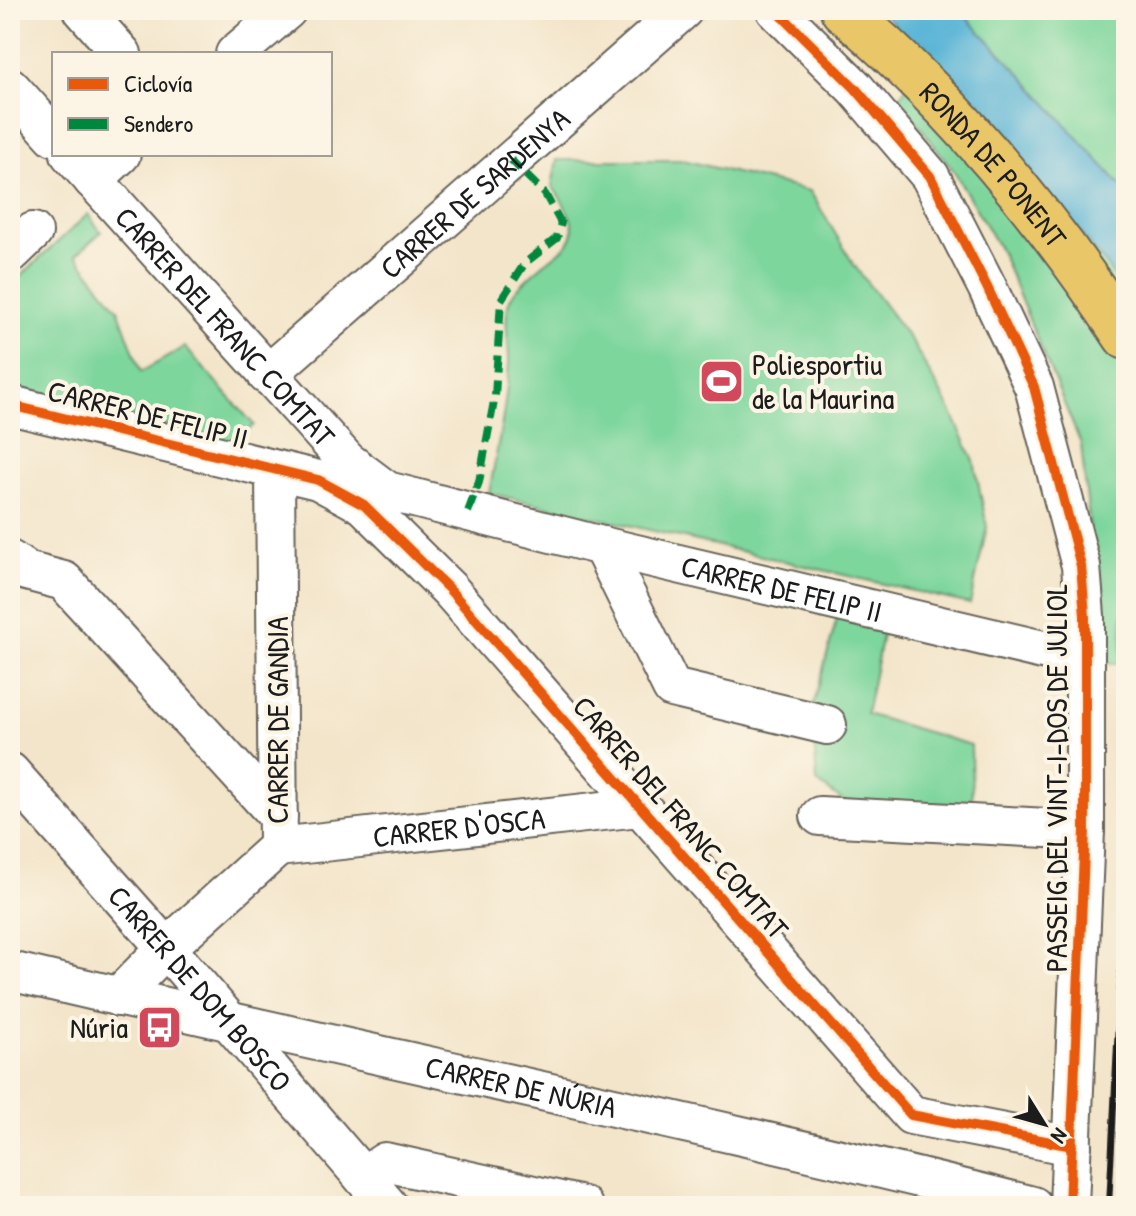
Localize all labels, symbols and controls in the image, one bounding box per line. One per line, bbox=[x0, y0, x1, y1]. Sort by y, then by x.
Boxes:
legend bbox=[52, 52, 332, 156]
text: Ciclovía bbox=[124, 67, 192, 99]
street label: RONDA DE PONENT bbox=[911, 72, 1077, 256]
street label: CARRER DE SARDENYA bbox=[371, 99, 578, 287]
text: Sendero bbox=[124, 107, 194, 139]
street label: CARRER DEL FRANC COMTAT bbox=[107, 198, 345, 456]
place label: Poliesportiu de la Maurina bbox=[752, 344, 895, 418]
sports icon: Poliesportiu de la Maurina bbox=[697, 357, 745, 405]
street label: CARRER DE FELIP II bbox=[44, 370, 252, 458]
street label: CARRER DE FELIP II bbox=[677, 545, 886, 631]
street label: PASSEIG DEL VINT-I-DOS DE JULIOL bbox=[1036, 584, 1076, 972]
street label: CARRER DE GANDIA bbox=[257, 616, 297, 824]
street label: CARRER DEL FRANC COMTAT bbox=[564, 687, 798, 948]
street label: CARRER D'OSCA bbox=[371, 798, 547, 856]
street label: CARRER DE DOM BOSCO bbox=[99, 877, 301, 1100]
bus stop icon: Núria bbox=[135, 1003, 183, 1051]
place label: Núria bbox=[70, 1007, 128, 1047]
street label: CARRER DE NÚRIA bbox=[422, 1046, 621, 1127]
north arrow bbox=[1004, 1084, 1084, 1164]
text: N bbox=[1044, 1122, 1075, 1150]

